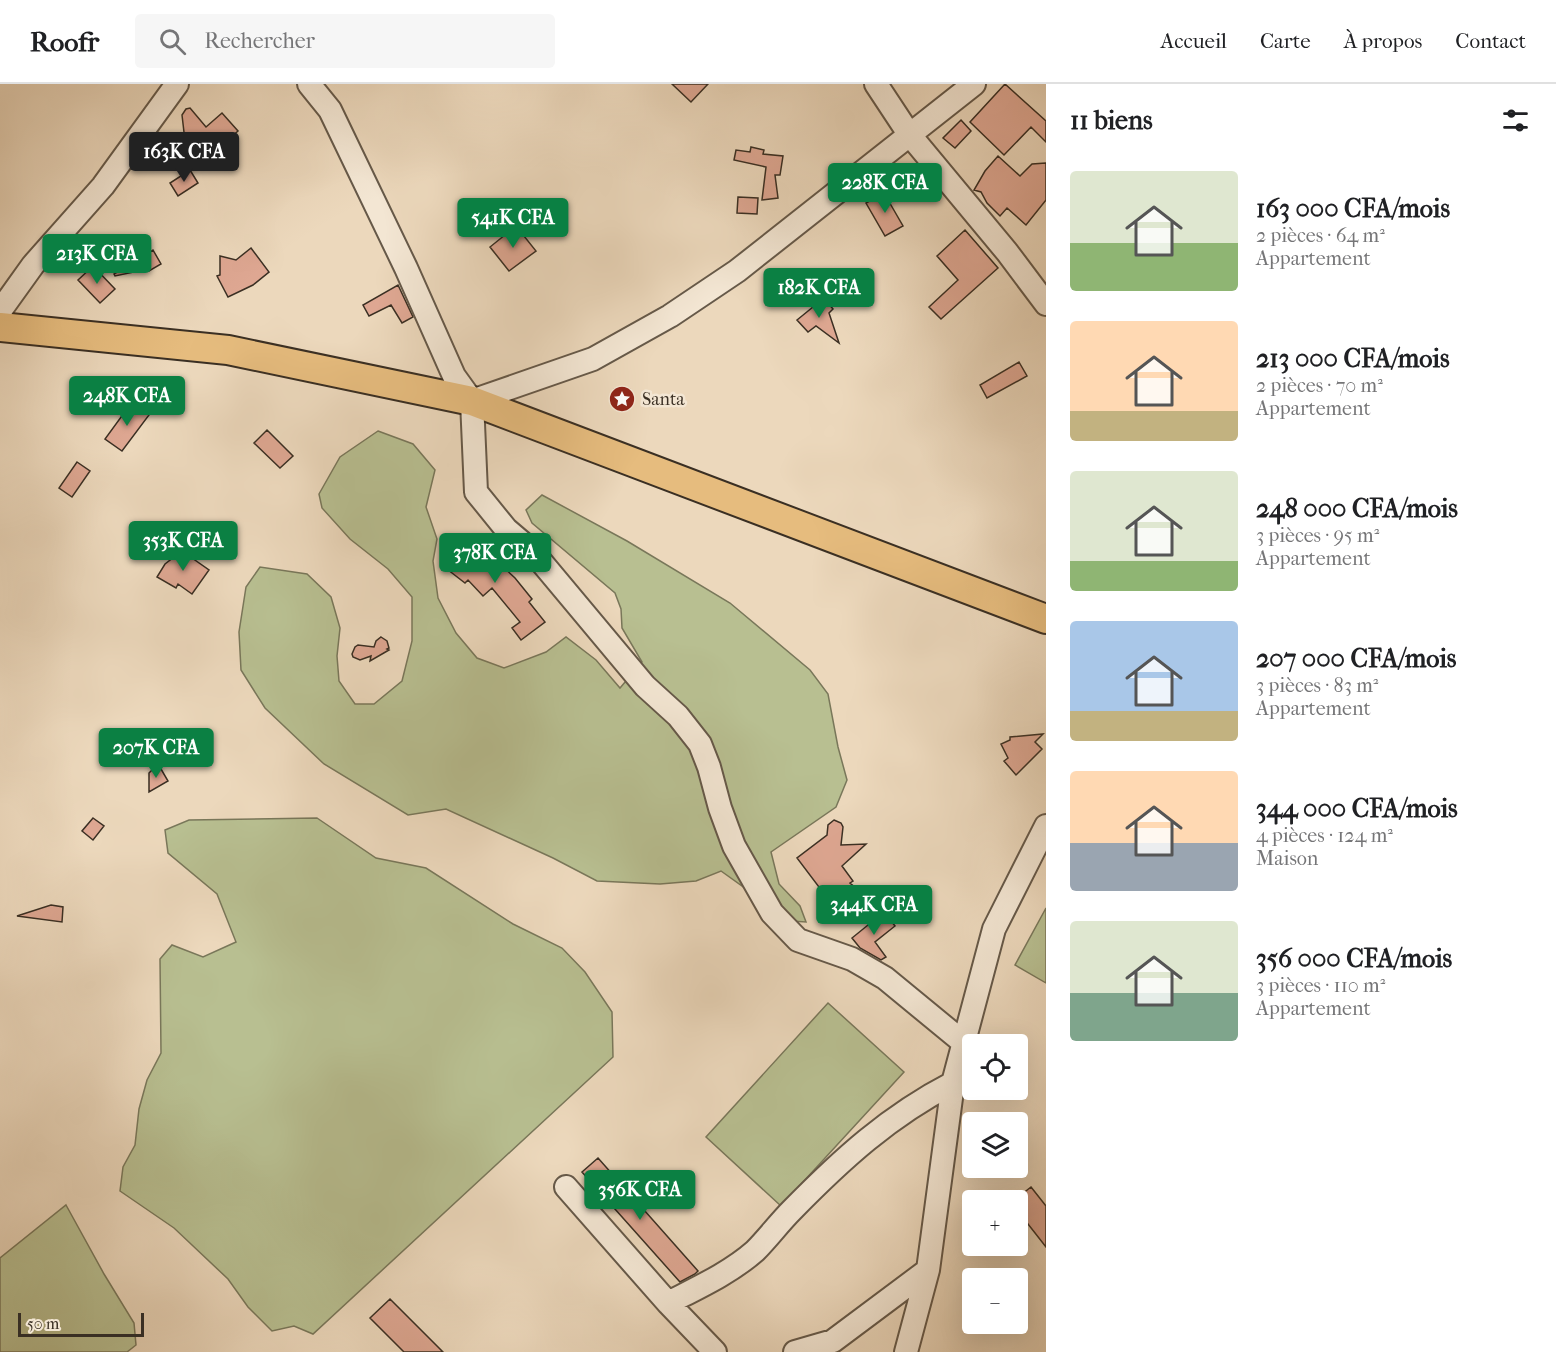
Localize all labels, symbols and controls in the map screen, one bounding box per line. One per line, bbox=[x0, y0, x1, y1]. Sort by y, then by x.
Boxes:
search box bbox=[135, 14, 555, 68]
text: Roofr bbox=[30, 25, 99, 58]
icon: search bbox=[156, 25, 189, 58]
text: Rechercher bbox=[204, 28, 315, 54]
text: Accueil bbox=[1161, 29, 1227, 53]
text: Carte bbox=[1260, 29, 1311, 53]
text: À propos bbox=[1344, 29, 1422, 53]
text: Contact bbox=[1455, 29, 1526, 53]
icon: filters bbox=[1499, 104, 1532, 137]
text: 11 biens bbox=[1070, 105, 1153, 136]
pin: 163K CFA bbox=[122, 132, 246, 183]
text: 163K CFA bbox=[143, 140, 225, 163]
pin: 228K CFA bbox=[823, 163, 947, 214]
text: 228K CFA bbox=[842, 171, 928, 194]
text: 163 000 CFA/mois bbox=[1256, 193, 1450, 224]
icon: home bbox=[1118, 195, 1190, 267]
pin: 541K CFA bbox=[451, 198, 575, 249]
text: 541K CFA bbox=[471, 206, 555, 229]
text: 2 pièces · 64 m² bbox=[1256, 224, 1385, 247]
pin: 213K CFA bbox=[35, 234, 159, 285]
text: 213K CFA bbox=[56, 242, 138, 265]
text: Appartement bbox=[1256, 247, 1371, 270]
pin: 182K CFA bbox=[757, 268, 881, 319]
text: 182K CFA bbox=[777, 276, 861, 299]
text: 213 000 CFA/mois bbox=[1256, 343, 1450, 374]
icon: home bbox=[1118, 345, 1190, 417]
text: 2 pièces · 70 m² bbox=[1256, 374, 1383, 397]
pin: 248K CFA bbox=[65, 376, 189, 427]
text: 248K CFA bbox=[83, 384, 171, 407]
place icon: Santa bbox=[607, 384, 637, 414]
place label: Santa bbox=[642, 389, 685, 410]
text: Appartement bbox=[1256, 397, 1371, 420]
text: 248 000 CFA/mois bbox=[1256, 493, 1458, 524]
icon: home bbox=[1118, 495, 1190, 567]
pin: 353K CFA bbox=[121, 521, 245, 572]
text: 3 pièces · 95 m² bbox=[1256, 524, 1379, 547]
text: 353K CFA bbox=[143, 529, 223, 552]
pin: 378K CFA bbox=[433, 533, 557, 584]
text: 378K CFA bbox=[453, 541, 537, 564]
text: Appartement bbox=[1256, 547, 1371, 570]
text: 207 000 CFA/mois bbox=[1256, 643, 1456, 674]
icon: home bbox=[1118, 645, 1190, 717]
text: 3 pièces · 83 m² bbox=[1256, 674, 1378, 697]
text: Appartement bbox=[1256, 697, 1371, 720]
pin: 207K CFA bbox=[94, 728, 218, 779]
text: 207K CFA bbox=[113, 736, 199, 759]
text: 344 000 CFA/mois bbox=[1256, 793, 1458, 824]
icon: home bbox=[1118, 795, 1190, 867]
text: 4 pièces · 124 m² bbox=[1256, 824, 1393, 847]
text: Maison bbox=[1256, 847, 1318, 870]
pin: 344K CFA bbox=[812, 885, 936, 936]
text: 344K CFA bbox=[830, 893, 918, 916]
text: 356 000 CFA/mois bbox=[1256, 943, 1452, 974]
icon: home bbox=[1118, 945, 1190, 1017]
text: 3 pièces · 110 m² bbox=[1256, 974, 1385, 997]
text: Appartement bbox=[1256, 997, 1371, 1020]
map controls bbox=[962, 1034, 1028, 1334]
button: locate bbox=[962, 1034, 1028, 1100]
button: layers bbox=[962, 1112, 1028, 1178]
pin: 356K CFA bbox=[578, 1170, 702, 1221]
text: 356K CFA bbox=[598, 1178, 682, 1201]
button: + bbox=[962, 1190, 1028, 1256]
button: − bbox=[962, 1268, 1028, 1334]
scale bar bbox=[18, 1310, 144, 1338]
text: 50 m bbox=[27, 1314, 59, 1333]

